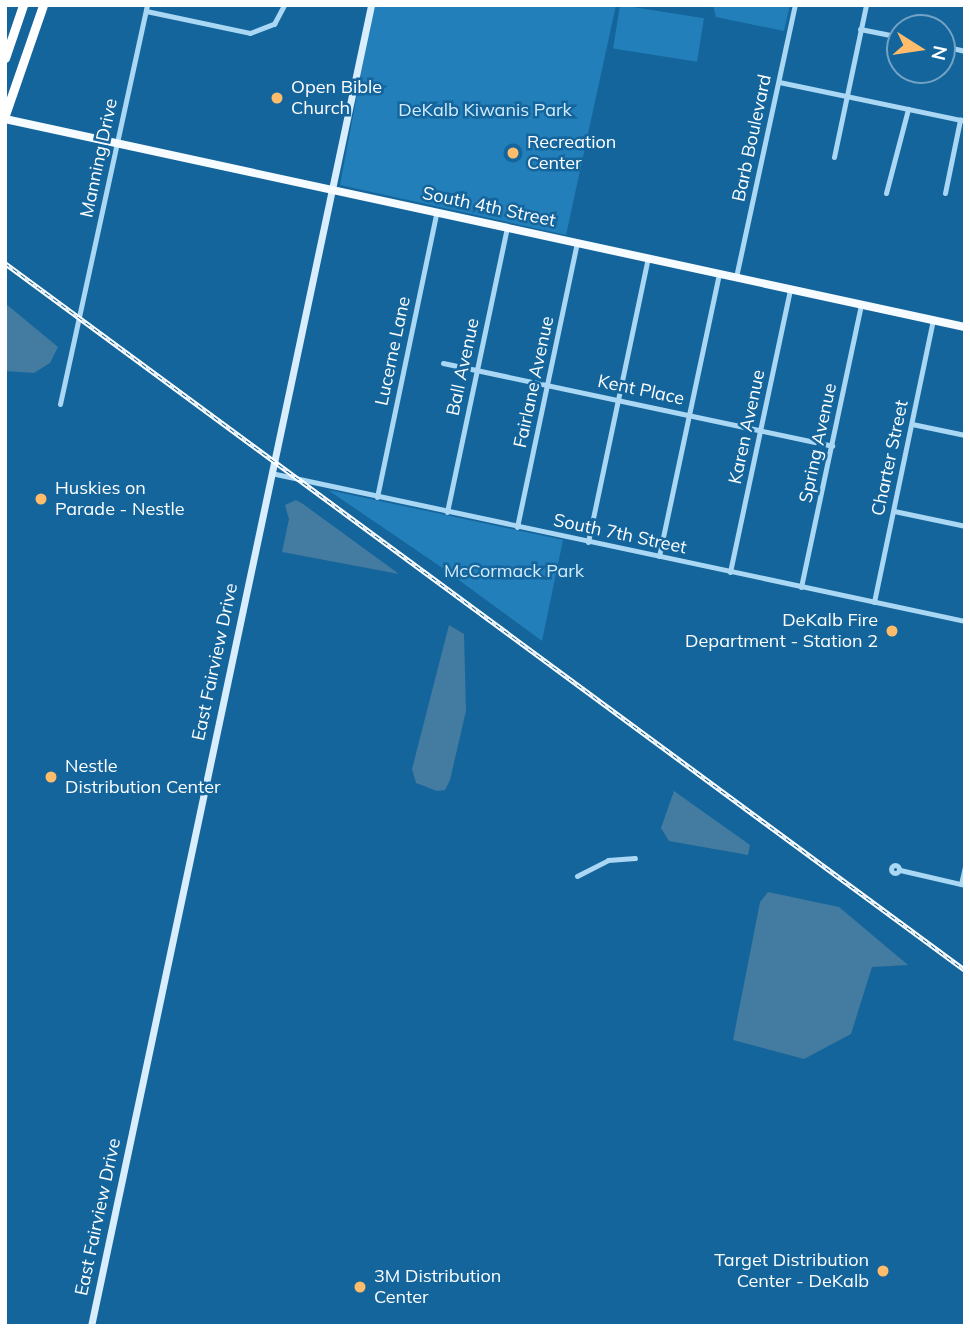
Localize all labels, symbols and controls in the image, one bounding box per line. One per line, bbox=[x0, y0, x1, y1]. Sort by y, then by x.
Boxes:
north arrow bbox=[886, 14, 956, 84]
text: N bbox=[926, 43, 953, 62]
street label: Barb Boulevard bbox=[728, 73, 776, 203]
place label: Open Bible Church bbox=[291, 77, 382, 119]
marker: Open Bible Church bbox=[269, 90, 285, 106]
street label: Manning Drive bbox=[76, 96, 122, 220]
park label: DeKalb Kiwanis Park bbox=[398, 99, 572, 121]
place label: Recreation Center bbox=[527, 132, 616, 174]
marker: Recreation Center bbox=[505, 145, 521, 161]
street label: South 4th Street bbox=[420, 182, 558, 232]
street label: Lucerne Lane bbox=[371, 294, 415, 408]
street label: Fairlane Avenue bbox=[509, 314, 559, 450]
street label: Ball Avenue bbox=[442, 316, 484, 418]
street label: Karen Avenue bbox=[724, 368, 770, 486]
street label: Kent Place bbox=[596, 370, 686, 410]
street label: Spring Avenue bbox=[795, 381, 841, 505]
street label: Charter Street bbox=[867, 398, 913, 518]
place label: Huskies on Parade - Nestle bbox=[55, 478, 184, 520]
marker: Huskies on Parade - Nestle bbox=[33, 491, 49, 507]
street label: South 7th Street bbox=[551, 509, 689, 559]
park label: McCormack Park bbox=[444, 560, 584, 582]
street label: East Fairview Drive bbox=[188, 581, 242, 743]
place label: DeKalb Fire Department - Station 2 bbox=[685, 610, 878, 652]
marker: DeKalb Fire Department - Station 2 bbox=[884, 623, 900, 639]
place label: Nestle Distribution Center bbox=[65, 756, 221, 798]
marker: Nestle Distribution Center bbox=[43, 769, 59, 785]
street label: East Fairview Drive bbox=[71, 1136, 125, 1298]
place label: Target Distribution Center - DeKalb bbox=[714, 1250, 869, 1292]
marker: Target Distribution Center - DeKalb bbox=[875, 1263, 891, 1279]
place label: 3M Distribution Center bbox=[374, 1266, 501, 1308]
marker: 3M Distribution Center bbox=[352, 1279, 368, 1295]

